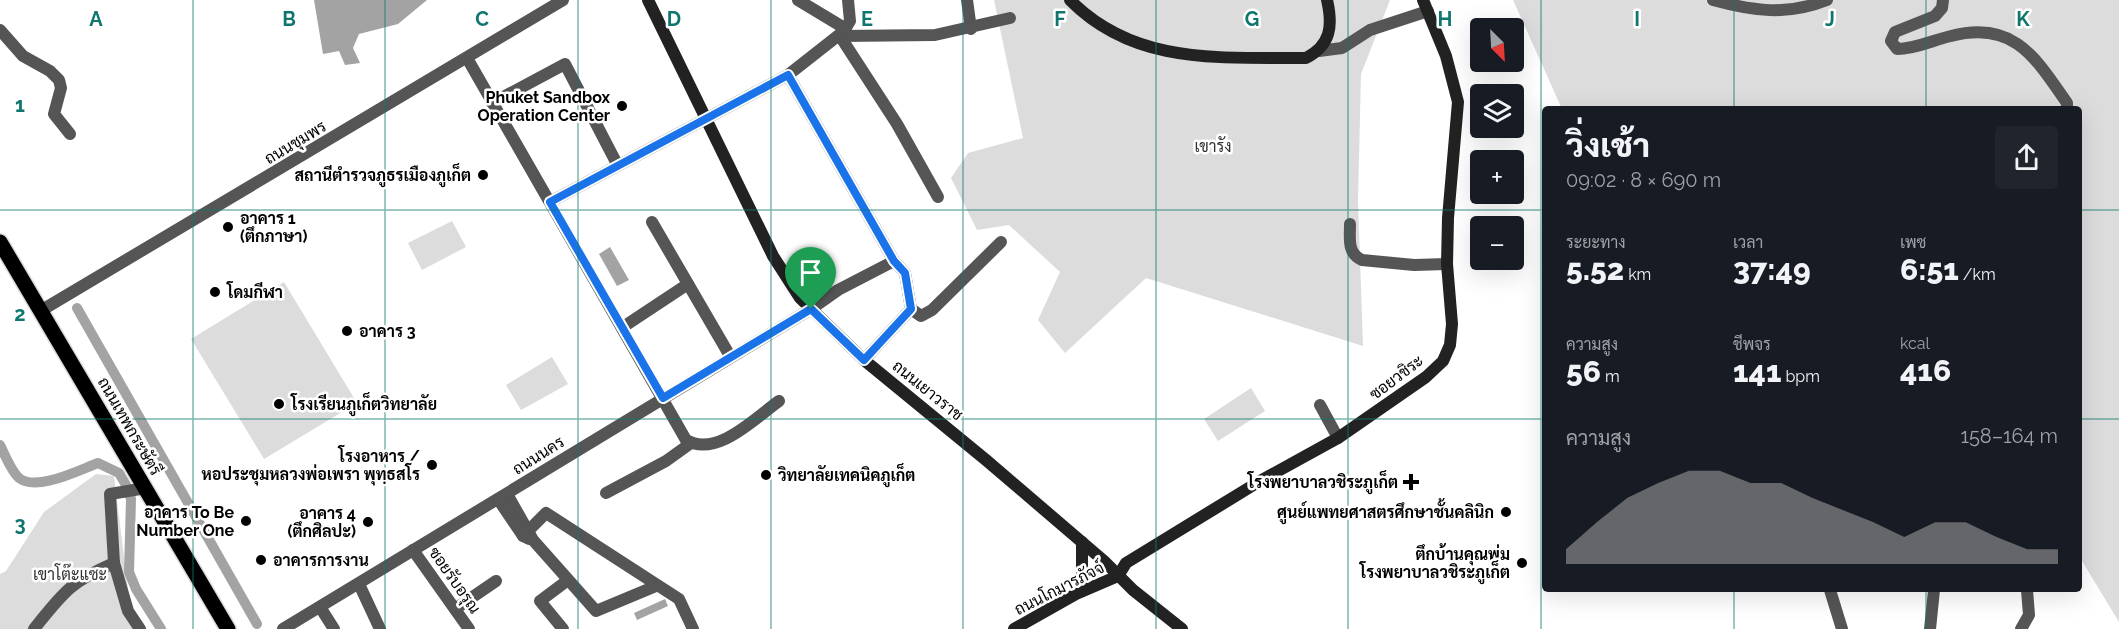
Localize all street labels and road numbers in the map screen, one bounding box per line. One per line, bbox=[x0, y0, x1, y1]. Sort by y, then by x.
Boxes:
street label: ถนนชุมพร bbox=[261, 117, 331, 170]
street label: ซอยวชิระ bbox=[1366, 351, 1427, 404]
street label: ถนนเยาวราช bbox=[889, 356, 967, 425]
street label: ถนนเทพกระษัตรี bbox=[94, 373, 167, 479]
street label: ถนนนคร bbox=[509, 432, 568, 479]
street label: ซอยรับอรุณ bbox=[423, 543, 485, 618]
street label: ถนนโกมารภัจจ์ bbox=[1010, 555, 1107, 619]

